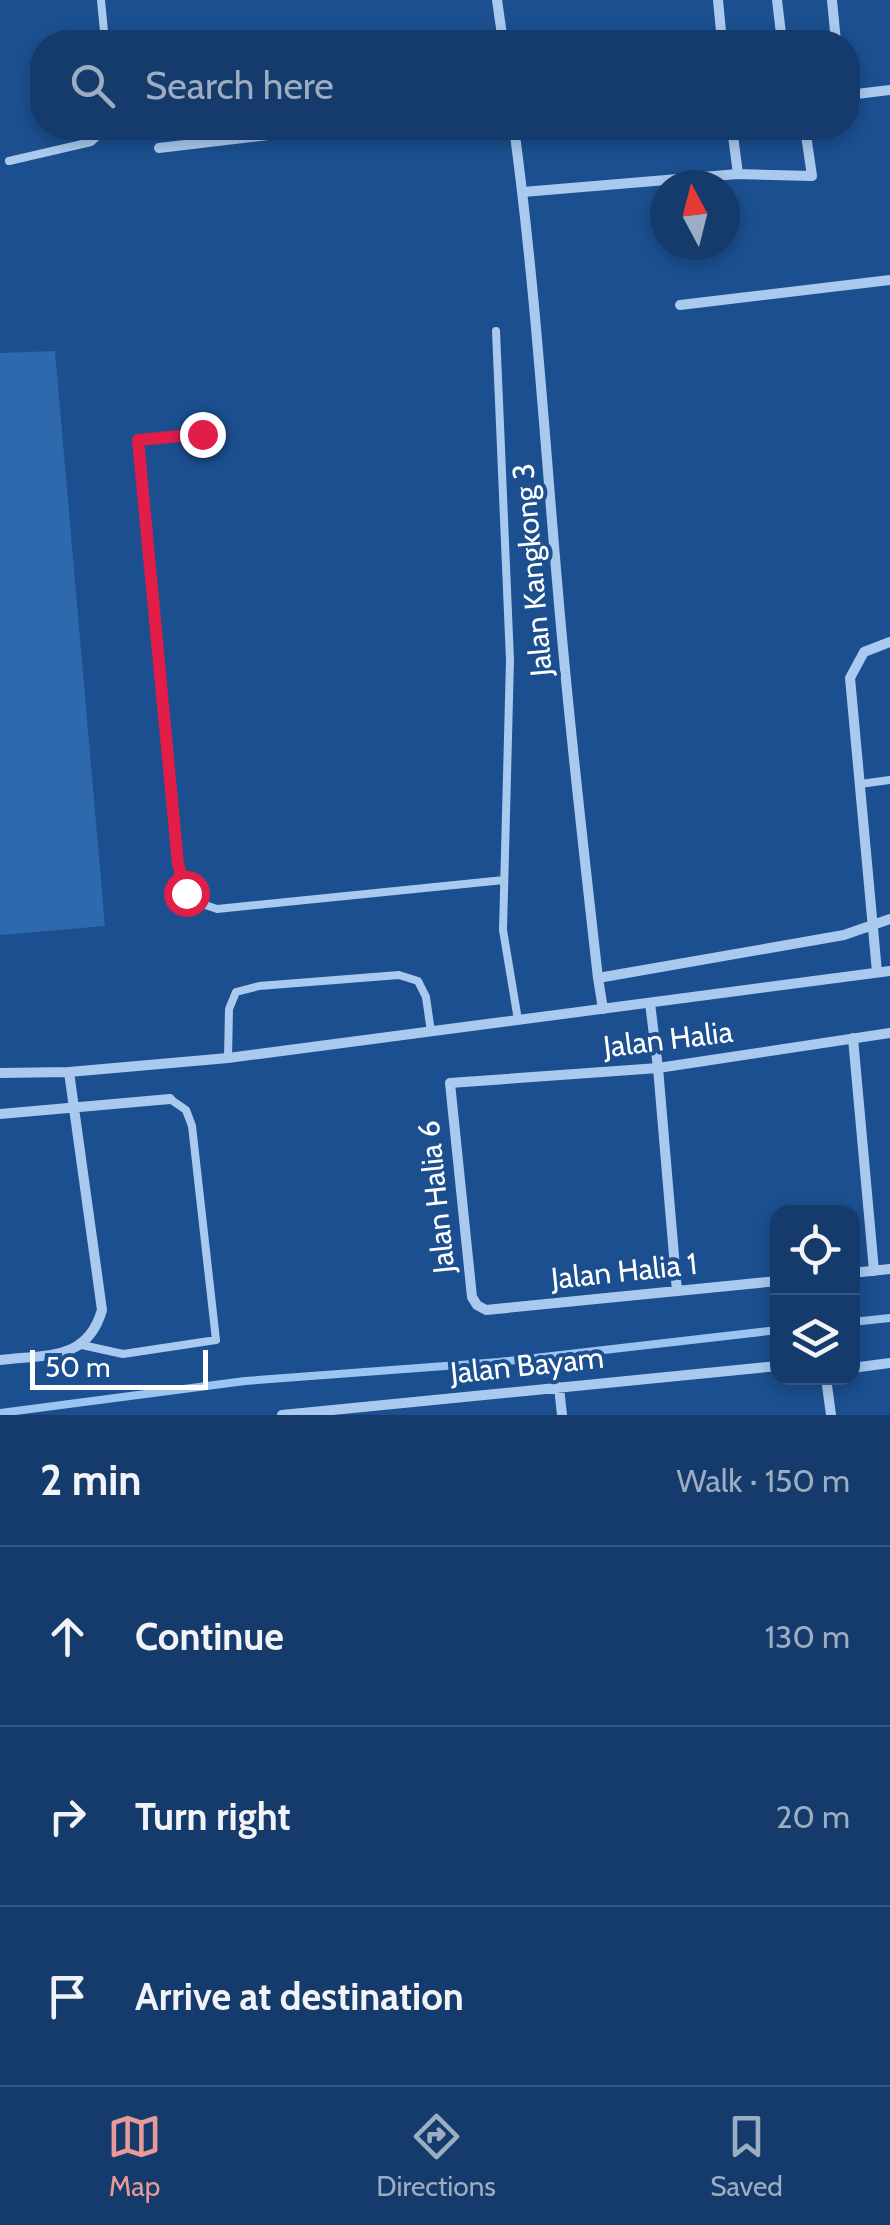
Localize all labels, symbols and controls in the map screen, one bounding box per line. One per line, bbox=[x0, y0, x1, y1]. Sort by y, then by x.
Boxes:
search box bbox=[30, 30, 860, 140]
icon: search bbox=[65, 58, 120, 113]
text: Search here bbox=[145, 62, 334, 109]
north arrow bbox=[650, 170, 740, 260]
route end bbox=[180, 412, 226, 458]
street label: Jalan Kangkong 3 bbox=[504, 462, 560, 679]
route start bbox=[164, 871, 210, 917]
street label: Jalan Halia bbox=[600, 1013, 735, 1065]
street label: Jalan Halia 6 bbox=[410, 1119, 463, 1276]
map controls bbox=[770, 1205, 860, 1385]
button: locate bbox=[770, 1205, 860, 1295]
street label: Jalan Halia 1 bbox=[548, 1245, 699, 1297]
button: layers bbox=[770, 1295, 860, 1385]
street label: Jalan Bayam bbox=[447, 1339, 606, 1392]
scale bar bbox=[30, 1345, 208, 1390]
text: 50 m bbox=[45, 1350, 111, 1384]
text: 2 min bbox=[40, 1454, 141, 1506]
text: Walk · 150 m bbox=[676, 1461, 850, 1500]
icon: ahead bbox=[40, 1609, 95, 1664]
text: Continue bbox=[135, 1613, 284, 1660]
text: 130 m bbox=[765, 1617, 850, 1656]
icon: right bbox=[40, 1789, 95, 1844]
text: Turn right bbox=[135, 1793, 291, 1840]
text: 20 m bbox=[776, 1797, 850, 1836]
icon: arrive bbox=[40, 1969, 95, 2024]
text: Arrive at destination bbox=[135, 1973, 464, 2020]
tab: Map bbox=[107, 2109, 162, 2203]
tab: Directions bbox=[376, 2109, 496, 2203]
tab: Saved bbox=[710, 2109, 783, 2203]

